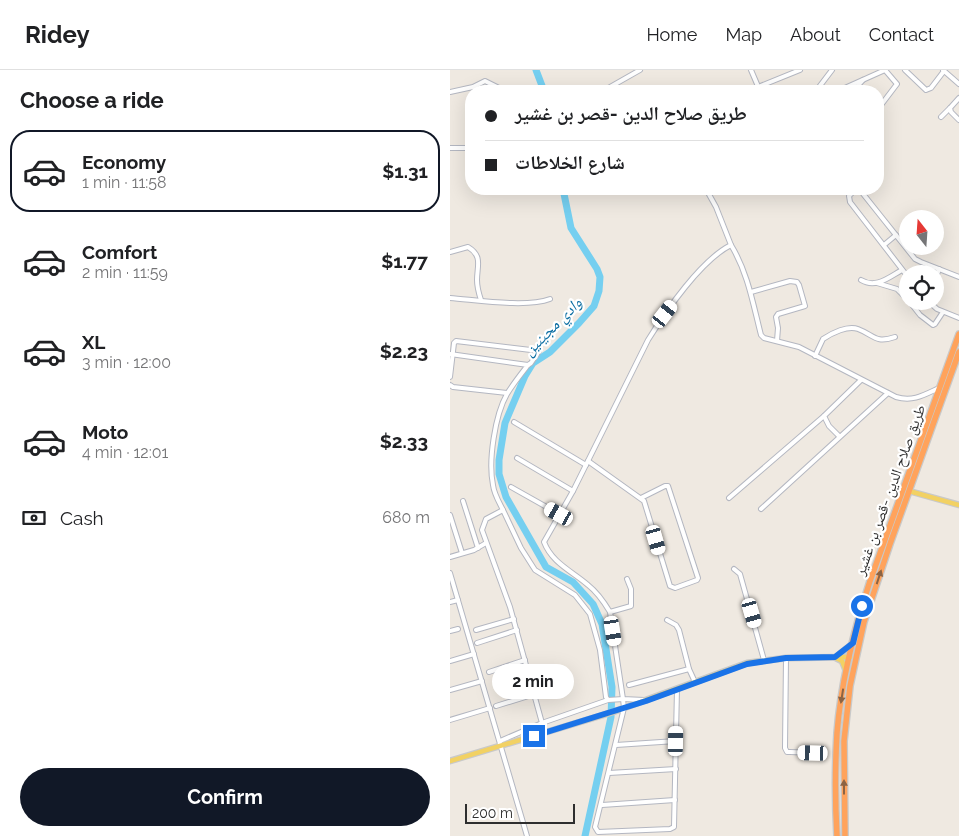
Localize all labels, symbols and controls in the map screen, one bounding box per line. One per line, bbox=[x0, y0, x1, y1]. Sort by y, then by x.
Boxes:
text: Ridey bbox=[25, 20, 90, 49]
text: Home bbox=[646, 24, 697, 45]
text: Map bbox=[725, 24, 762, 45]
text: About bbox=[790, 24, 841, 45]
text: Contact bbox=[869, 24, 934, 45]
text: Choose a ride bbox=[20, 87, 164, 113]
text: طريق صلاح الدين -قصر بن غشير bbox=[515, 102, 747, 124]
icon: car bbox=[22, 149, 67, 194]
text: Economy bbox=[82, 151, 166, 173]
text: شارع الخلاطات bbox=[515, 151, 625, 173]
text: $1.31 bbox=[382, 160, 428, 182]
text: 1 min · 11:58 bbox=[82, 173, 167, 192]
north arrow bbox=[899, 210, 944, 255]
map controls bbox=[899, 210, 944, 310]
icon: car bbox=[22, 239, 67, 284]
text: Comfort bbox=[82, 241, 157, 263]
text: $1.77 bbox=[381, 250, 428, 272]
text: 2 min · 11:59 bbox=[82, 263, 168, 282]
button: locate bbox=[899, 265, 944, 310]
water label: وادي مجينين bbox=[519, 293, 588, 362]
car bbox=[649, 298, 680, 330]
icon: car bbox=[22, 329, 67, 374]
text: XL bbox=[82, 331, 105, 353]
text: $2.23 bbox=[380, 340, 428, 362]
text: 3 min · 12:00 bbox=[82, 353, 171, 372]
street label: طريق صلاح الدين -قصر بن غشير bbox=[850, 402, 930, 579]
icon: car bbox=[22, 419, 67, 464]
text: Moto bbox=[82, 421, 128, 443]
text: $2.33 bbox=[380, 430, 428, 452]
text: 4 min · 12:01 bbox=[82, 443, 168, 462]
car bbox=[542, 500, 575, 528]
icon: cash bbox=[20, 504, 48, 532]
text: Cash bbox=[60, 507, 104, 529]
text: 680 m bbox=[382, 508, 430, 527]
car bbox=[644, 524, 667, 556]
one-way arrow bbox=[876, 569, 884, 584]
route start bbox=[851, 595, 873, 617]
car bbox=[740, 597, 763, 629]
car bbox=[603, 615, 622, 647]
callout: 2 min bbox=[493, 664, 575, 698]
text: 2 min bbox=[512, 672, 554, 691]
one-way arrow bbox=[838, 688, 846, 704]
route end bbox=[523, 725, 545, 747]
car bbox=[668, 726, 683, 756]
car bbox=[797, 745, 828, 761]
button: Confirm bbox=[20, 768, 430, 826]
one-way arrow bbox=[840, 779, 848, 795]
scale bar bbox=[465, 801, 575, 824]
text: 200 m bbox=[472, 805, 513, 821]

